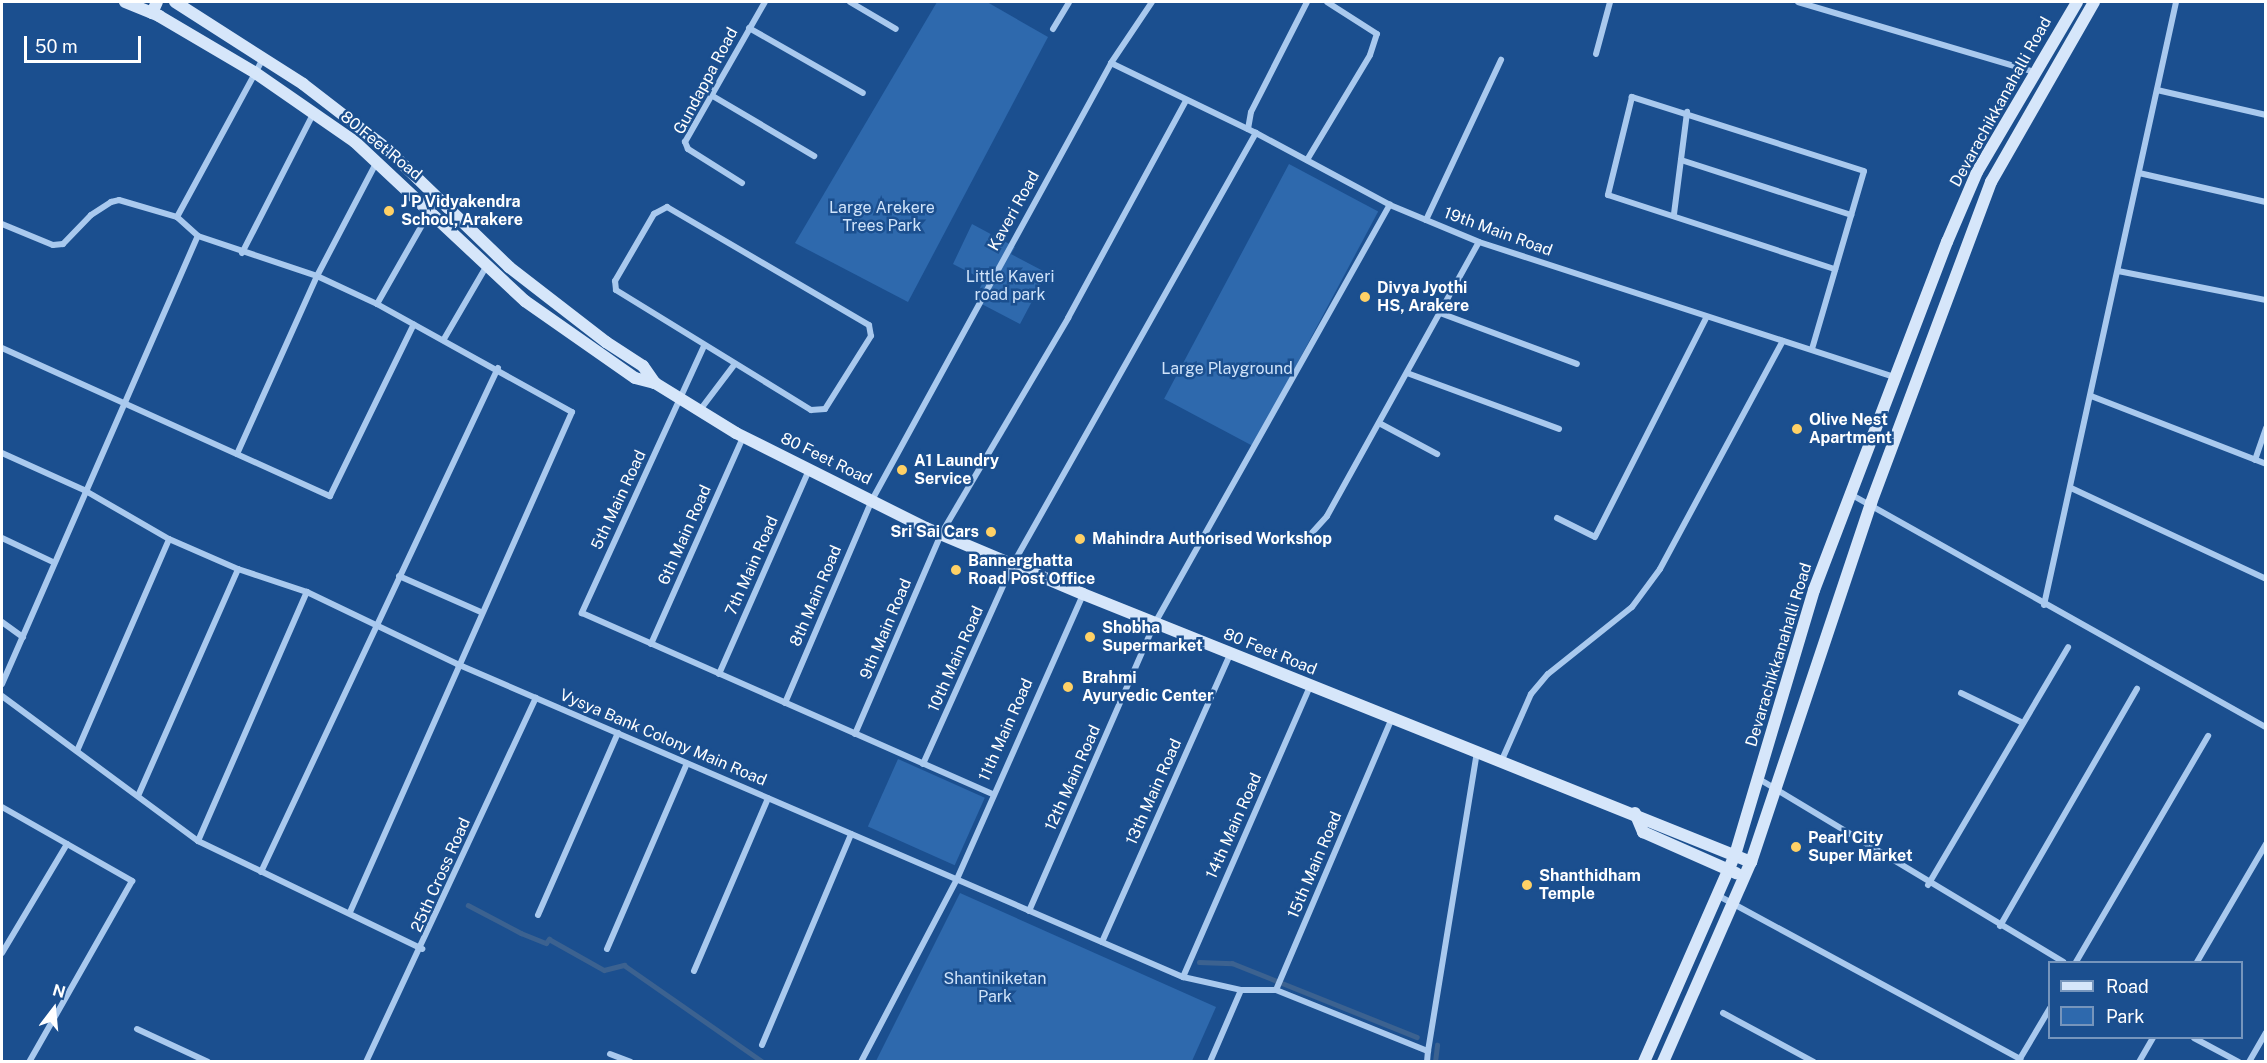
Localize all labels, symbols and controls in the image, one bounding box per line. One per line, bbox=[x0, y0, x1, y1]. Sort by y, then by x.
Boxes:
street label: Devarachikkanahalli Road bbox=[1946, 14, 2056, 190]
scale bar bbox=[27, 24, 144, 62]
street label: Gundappa Road bbox=[670, 24, 742, 138]
text: 50 m bbox=[35, 36, 78, 57]
street label: 80 Feet Road bbox=[337, 107, 425, 185]
street label: Kaveri Road bbox=[984, 168, 1044, 254]
place label: J P Vidyakendra School, Arakere bbox=[401, 192, 523, 230]
park label: Large Arekere Trees Park bbox=[829, 198, 935, 236]
marker: J P Vidyakendra School, Arakere bbox=[382, 204, 396, 218]
street label: 19th Main Road bbox=[1441, 204, 1555, 260]
park label: Little Kaveri road park bbox=[966, 267, 1054, 305]
place label: Divya Jyothi HS, Arakere bbox=[1377, 278, 1469, 316]
marker: Divya Jyothi HS, Arakere bbox=[1358, 290, 1372, 304]
park label: Large Playground bbox=[1161, 359, 1293, 379]
place label: Olive Nest Apartment bbox=[1809, 410, 1892, 448]
marker: Olive Nest Apartment bbox=[1790, 422, 1804, 436]
street label: 80 Feet Road bbox=[777, 429, 875, 489]
street label: 5th Main Road bbox=[588, 447, 650, 553]
place label: A1 Laundry Service bbox=[914, 451, 999, 489]
marker: A1 Laundry Service bbox=[895, 463, 909, 477]
street label: 6th Main Road bbox=[654, 482, 716, 588]
street label: 7th Main Road bbox=[721, 513, 783, 619]
place label: Sri Sai Cars bbox=[890, 522, 979, 542]
marker: Sri Sai Cars bbox=[984, 525, 998, 539]
place label: Mahindra Authorised Workshop bbox=[1092, 529, 1332, 549]
marker: Mahindra Authorised Workshop bbox=[1073, 532, 1087, 546]
street label: 8th Main Road bbox=[786, 543, 846, 649]
place label: Bannerghatta Road Post Office bbox=[968, 551, 1095, 589]
street label: Devarachikkanahalli Road bbox=[1742, 561, 1816, 749]
marker: Bannerghatta Road Post Office bbox=[949, 563, 963, 577]
street label: 9th Main Road bbox=[856, 576, 916, 682]
street label: 10th Main Road bbox=[924, 603, 988, 715]
place label: Shobha Supermarket bbox=[1102, 618, 1203, 656]
street label: 80 Feet Road bbox=[1221, 625, 1319, 679]
marker: Shobha Supermarket bbox=[1083, 630, 1097, 644]
place label: Brahmi Ayurvedic Center bbox=[1082, 668, 1214, 706]
street label: 11th Main Road bbox=[975, 676, 1037, 784]
marker: Brahmi Ayurvedic Center bbox=[1059, 678, 1077, 696]
street label: Vysya Bank Colony Main Road bbox=[557, 686, 769, 790]
street label: 12th Main Road bbox=[1041, 722, 1105, 834]
street label: 13th Main Road bbox=[1122, 736, 1186, 848]
street label: 14th Main Road bbox=[1202, 770, 1266, 882]
street label: 15th Main Road bbox=[1284, 809, 1346, 921]
street label: 25th Cross Road bbox=[407, 815, 475, 935]
place label: Pearl City Super Market bbox=[1808, 828, 1913, 866]
marker: Pearl City Super Market bbox=[1789, 840, 1803, 854]
place label: Shanthidham Temple bbox=[1539, 866, 1641, 904]
marker: Shanthidham Temple bbox=[1520, 878, 1534, 892]
legend bbox=[2048, 961, 2243, 1039]
park label: Shantiniketan Park bbox=[944, 969, 1046, 1007]
text: Road bbox=[2106, 976, 2149, 997]
north arrow bbox=[24, 979, 84, 1039]
text: N bbox=[50, 980, 68, 1002]
text: Park bbox=[2106, 1006, 2144, 1027]

